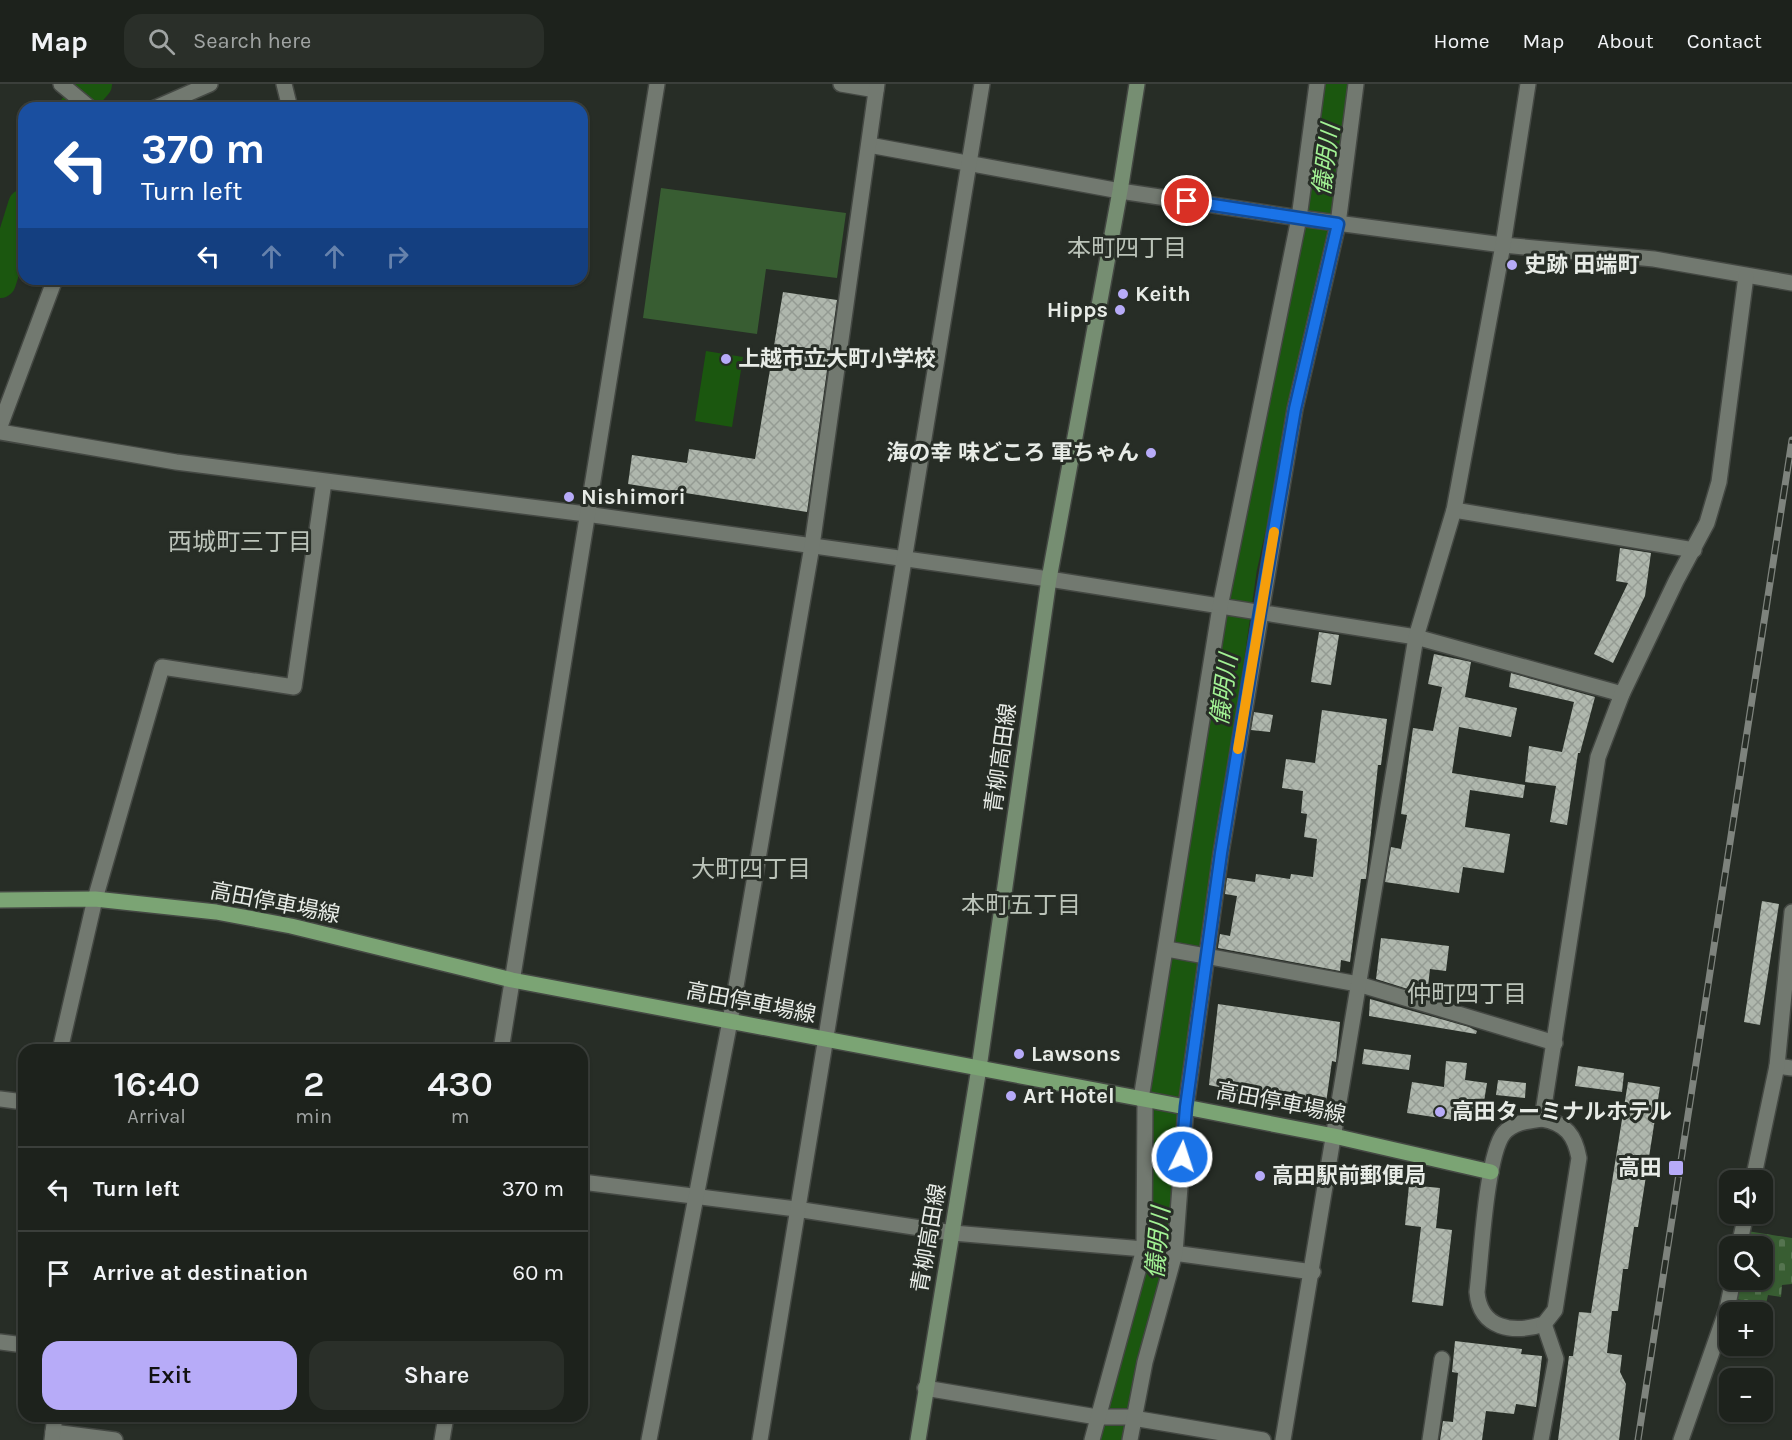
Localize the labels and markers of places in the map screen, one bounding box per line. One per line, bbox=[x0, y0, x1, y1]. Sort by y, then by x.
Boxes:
pin bbox=[1161, 175, 1212, 226]
place label: 史跡 田端町 bbox=[1524, 252, 1640, 278]
marker: 史跡 田端町 bbox=[1505, 258, 1519, 272]
place label: Keith bbox=[1135, 281, 1191, 307]
marker: Keith bbox=[1116, 287, 1130, 301]
place label: Hipps bbox=[1047, 297, 1108, 323]
marker: Hipps bbox=[1113, 303, 1127, 317]
place label: 上越市立大町小学校 bbox=[738, 346, 936, 372]
marker: 上越市立大町小学校 bbox=[719, 352, 733, 366]
place label: 海の幸 味どころ 軍ちゃん bbox=[887, 440, 1139, 466]
marker: 海の幸 味どころ 軍ちゃん bbox=[1144, 446, 1158, 460]
place label: Nishimori bbox=[581, 484, 686, 510]
marker: Nishimori bbox=[562, 490, 576, 504]
place label: Lawsons bbox=[1031, 1041, 1121, 1067]
marker: Lawsons bbox=[1012, 1047, 1026, 1061]
place label: Art Hotel bbox=[1023, 1083, 1115, 1109]
marker: Art Hotel bbox=[1004, 1089, 1018, 1103]
place label: 高田ターミナルホテル bbox=[1452, 1099, 1672, 1125]
marker: 高田ターミナルホテル bbox=[1433, 1105, 1447, 1119]
place label: 高田 bbox=[1618, 1155, 1662, 1181]
marker: 高田 bbox=[1667, 1159, 1685, 1177]
place label: 高田駅前郵便局 bbox=[1272, 1163, 1426, 1189]
marker: 高田駅前郵便局 bbox=[1253, 1169, 1267, 1183]

